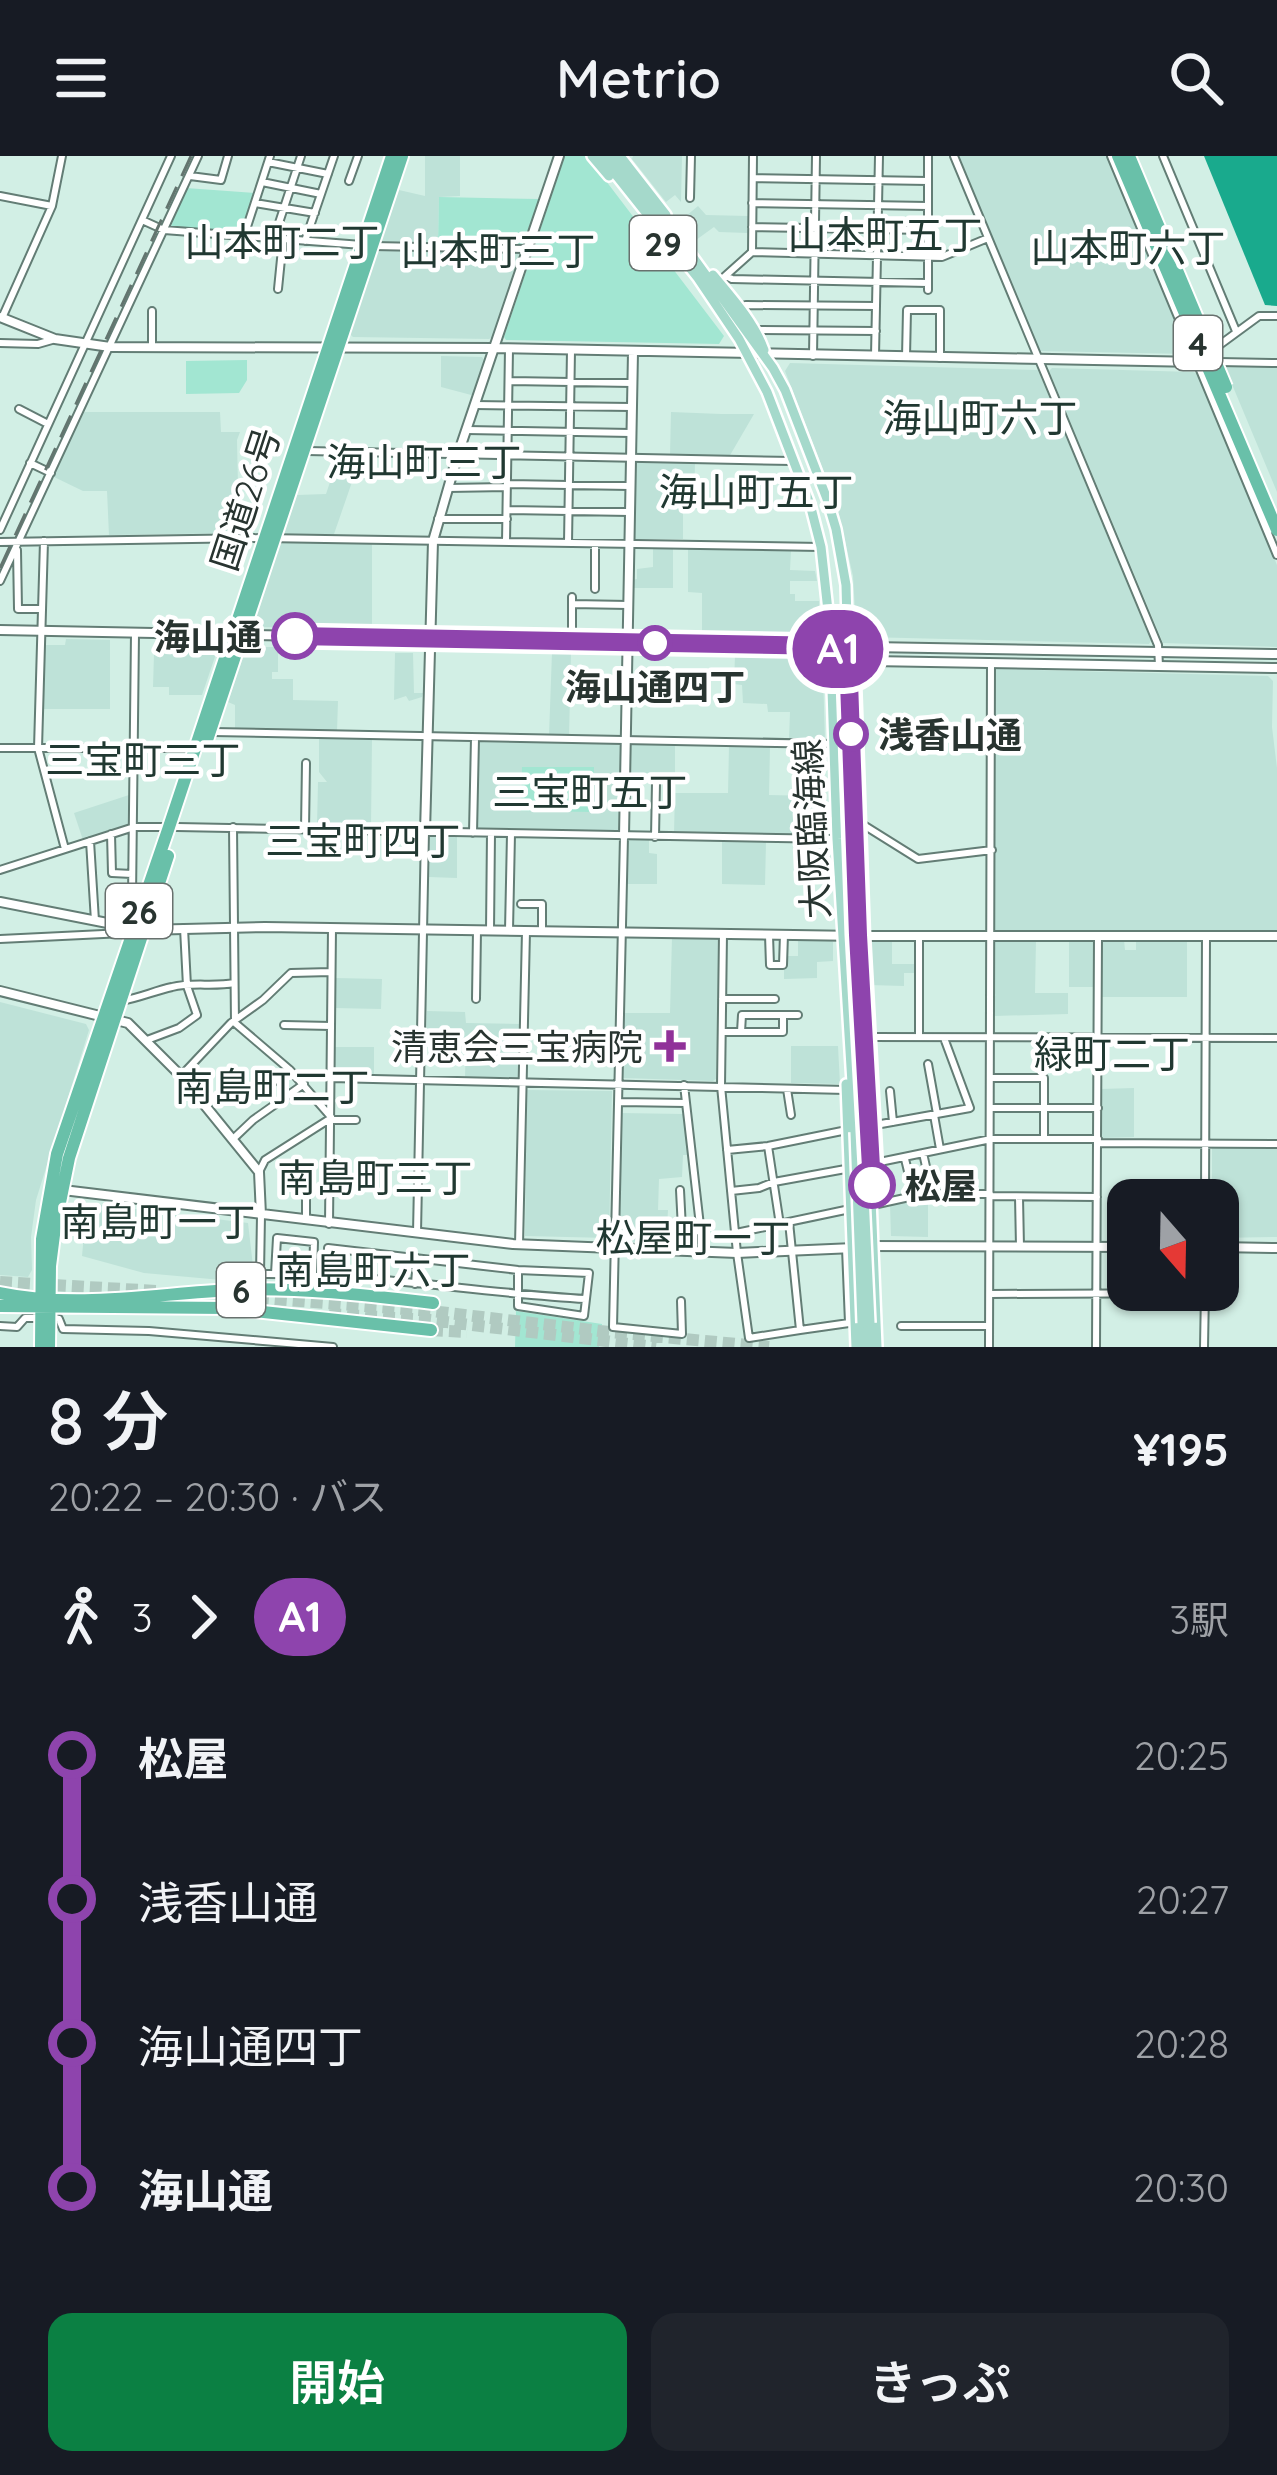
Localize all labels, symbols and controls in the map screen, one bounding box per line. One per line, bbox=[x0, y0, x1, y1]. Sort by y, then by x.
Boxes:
text: Metrio bbox=[556, 44, 721, 112]
icon: menu bbox=[48, 45, 114, 111]
icon: search bbox=[1163, 45, 1229, 111]
district label: 山本町五丁 bbox=[787, 210, 983, 259]
road number: 29 bbox=[630, 216, 696, 270]
district label: 山本町二丁 bbox=[184, 217, 380, 266]
district label: 山本町六丁 bbox=[1030, 223, 1226, 272]
district label: 山本町三丁 bbox=[400, 226, 596, 275]
road number: 4 bbox=[1174, 316, 1222, 370]
district label: 海山町六丁 bbox=[882, 393, 1078, 442]
street label: 国道26号 bbox=[201, 422, 289, 576]
district label: 海山町三丁 bbox=[326, 437, 522, 486]
district label: 海山町五丁 bbox=[658, 467, 854, 516]
line badge: A1 bbox=[784, 610, 892, 688]
place label: 海山通 bbox=[154, 614, 262, 659]
marker: 海山通 bbox=[273, 614, 317, 658]
text: A1 bbox=[816, 622, 860, 675]
marker: 海山通四丁 bbox=[639, 627, 671, 659]
place label: 海山通四丁 bbox=[565, 664, 745, 709]
place label: 浅香山通 bbox=[878, 712, 1022, 757]
marker: 浅香山通 bbox=[835, 718, 867, 750]
district label: 三宝町三丁 bbox=[45, 735, 241, 784]
street label: 大阪臨海線 bbox=[784, 738, 838, 920]
district label: 三宝町五丁 bbox=[492, 767, 688, 816]
district label: 三宝町四丁 bbox=[265, 816, 461, 865]
road number: 26 bbox=[106, 884, 172, 938]
place label: 清恵会三宝病院 bbox=[391, 1024, 643, 1069]
district label: 緑町二丁 bbox=[1034, 1029, 1190, 1078]
marker: 清恵会三宝病院 bbox=[654, 1030, 686, 1062]
district label: 南島町二丁 bbox=[174, 1062, 370, 1111]
district label: 南島町三丁 bbox=[277, 1153, 473, 1202]
marker: 松屋 bbox=[850, 1163, 894, 1207]
place label: 松屋 bbox=[905, 1163, 977, 1208]
north arrow bbox=[1107, 1179, 1239, 1311]
map controls bbox=[1107, 1179, 1239, 1311]
district label: 南島町一丁 bbox=[60, 1197, 256, 1246]
district label: 松屋町一丁 bbox=[595, 1213, 791, 1262]
district label: 南島町六丁 bbox=[275, 1245, 471, 1294]
road number: 6 bbox=[217, 1263, 265, 1317]
text: 8 分 bbox=[48, 1379, 168, 1462]
text: ¥195 bbox=[1133, 1421, 1229, 1477]
text: 20:22 – 20:30 · バス bbox=[48, 1472, 387, 1521]
icon: walk bbox=[48, 1584, 114, 1650]
icon: forward bbox=[170, 1584, 236, 1650]
text: A1 bbox=[278, 1590, 322, 1643]
text: 3 bbox=[132, 1593, 152, 1642]
text: 3駅 bbox=[1170, 1595, 1229, 1644]
text: 松屋 bbox=[138, 1730, 228, 1786]
text: 20:25 bbox=[1134, 1731, 1229, 1780]
text: 浅香山通 bbox=[138, 1874, 318, 1930]
text: 20:27 bbox=[1136, 1875, 1229, 1924]
text: 海山通四丁 bbox=[138, 2018, 363, 2074]
text: 20:28 bbox=[1134, 2019, 1229, 2068]
text: 海山通 bbox=[138, 2162, 273, 2218]
text: 20:30 bbox=[1133, 2163, 1229, 2212]
button: 開始 bbox=[48, 2313, 627, 2451]
button: きっぷ bbox=[651, 2313, 1229, 2451]

